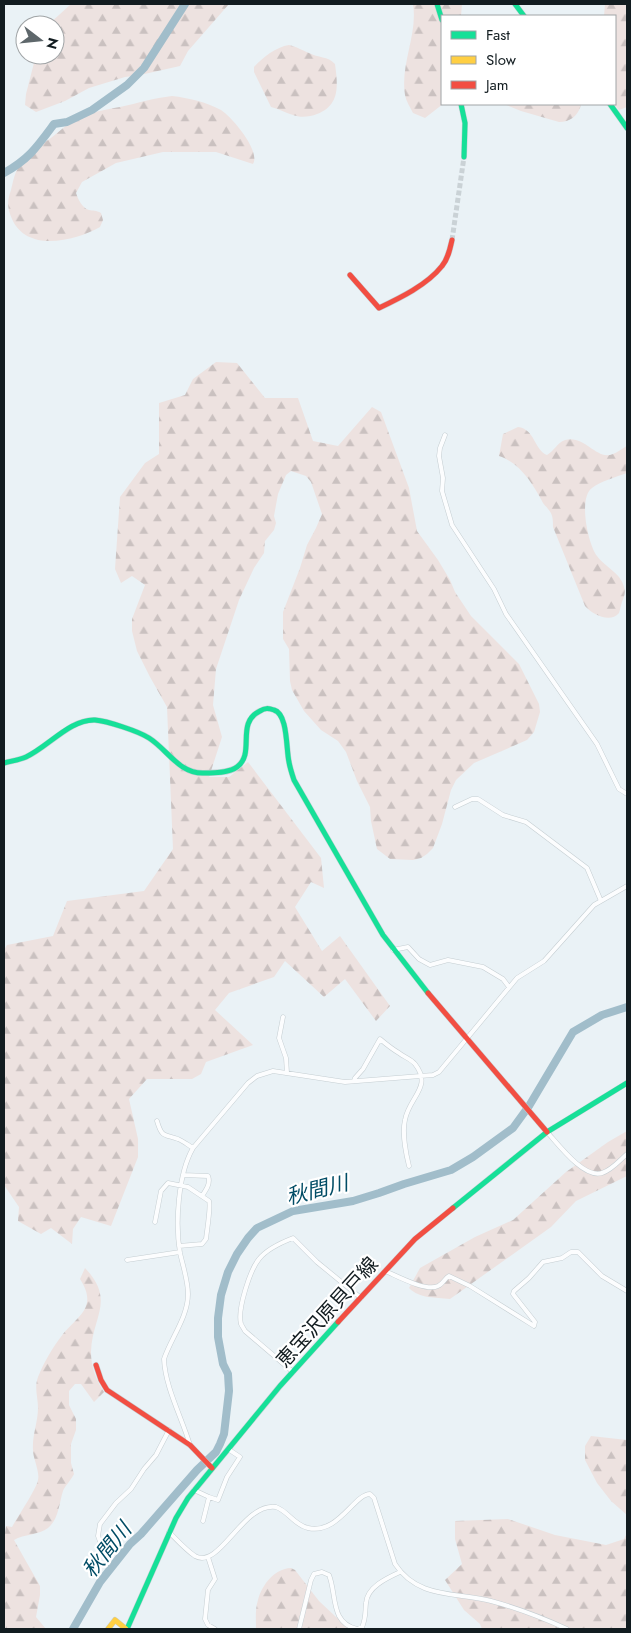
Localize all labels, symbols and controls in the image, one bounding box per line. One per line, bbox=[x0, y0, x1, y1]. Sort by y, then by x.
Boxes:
north arrow bbox=[15, 15, 65, 65]
legend bbox=[441, 15, 616, 105]
text: Fast bbox=[486, 24, 510, 46]
text: N bbox=[41, 35, 64, 52]
text: Slow bbox=[486, 49, 517, 71]
text: Jam bbox=[484, 74, 509, 96]
water label: 秋間川 bbox=[283, 1167, 353, 1212]
street label: 恵宝沢原貝戸線 bbox=[270, 1251, 385, 1374]
water label: 秋間川 bbox=[76, 1515, 140, 1584]

